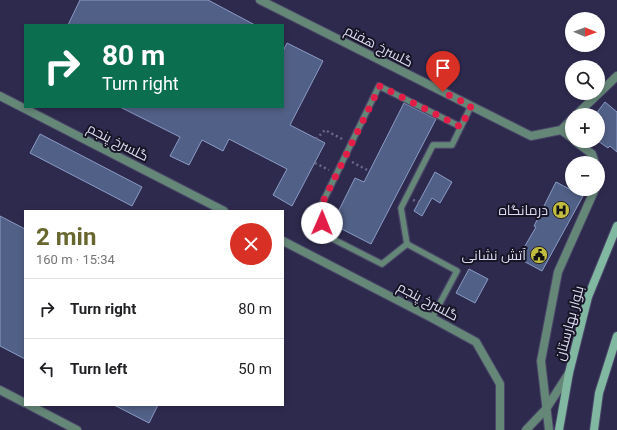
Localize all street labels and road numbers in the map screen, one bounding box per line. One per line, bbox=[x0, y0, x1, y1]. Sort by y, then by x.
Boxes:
street label: گلسرخ هفتم bbox=[341, 22, 416, 72]
street label: گلسرخ پنجم bbox=[84, 120, 151, 166]
street label: گلسرخ پنجم bbox=[394, 278, 461, 326]
street label: بلوار بهارستان bbox=[551, 284, 587, 362]

